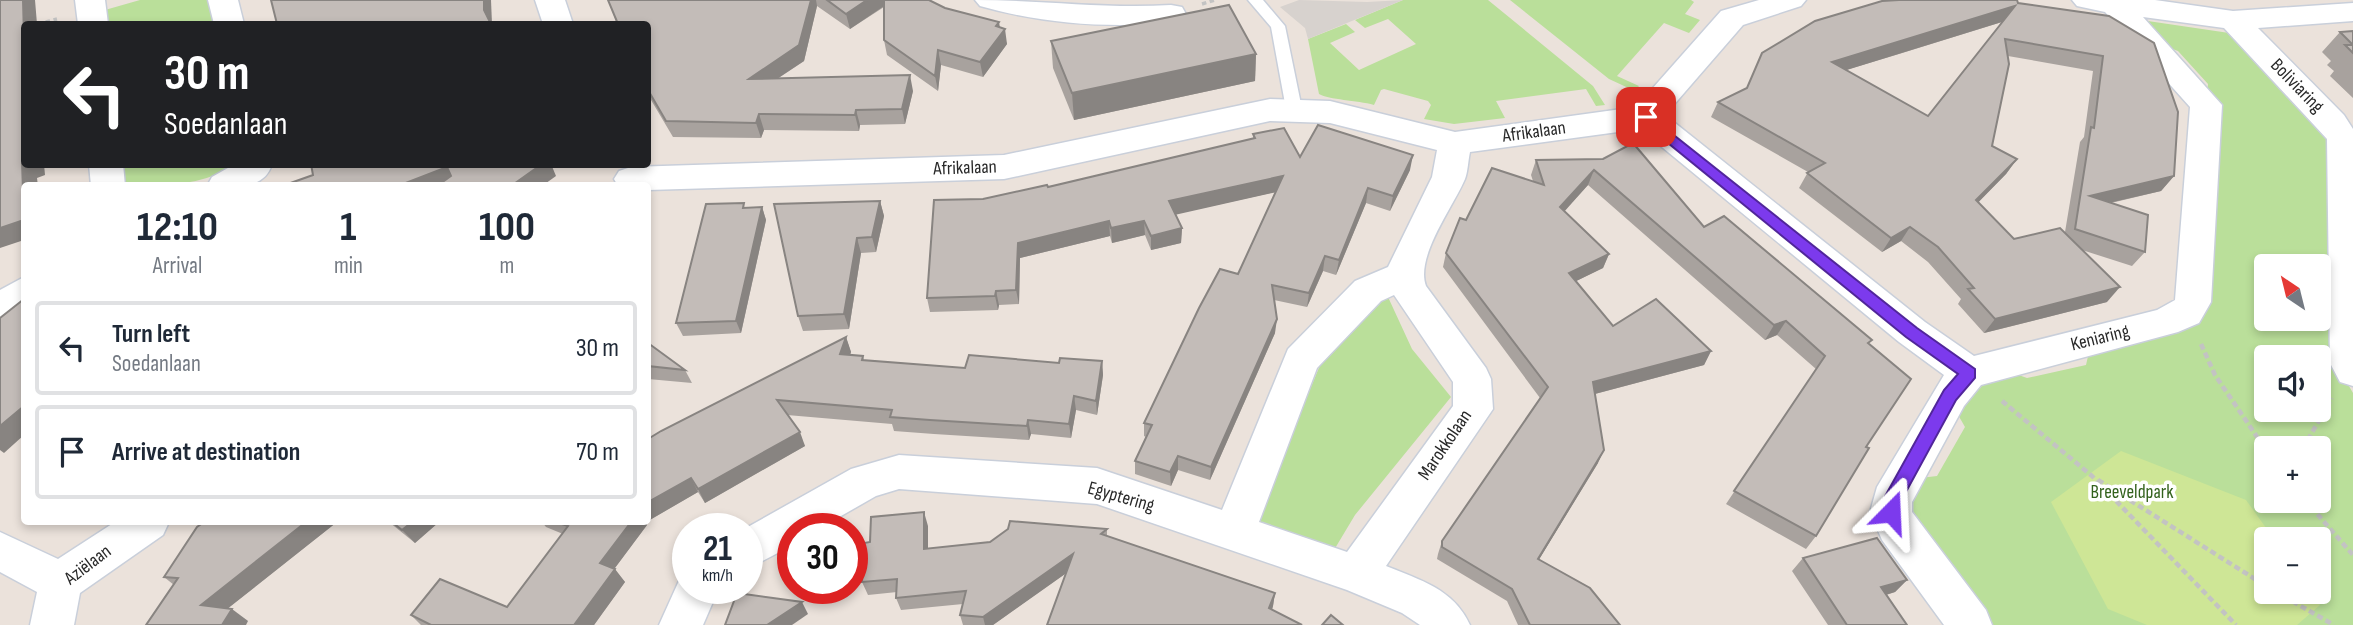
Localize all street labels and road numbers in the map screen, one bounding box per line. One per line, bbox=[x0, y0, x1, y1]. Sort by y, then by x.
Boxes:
street label: Boliviaring bbox=[2266, 54, 2329, 118]
street label: Afrikalaan bbox=[1500, 116, 1567, 148]
street label: Afrikalaan bbox=[932, 155, 997, 181]
street label: Keniaring bbox=[2068, 320, 2132, 356]
street label: Marokkolaan bbox=[1413, 405, 1477, 485]
street label: Egyptering bbox=[1085, 477, 1157, 518]
street label: Aziëlaan bbox=[59, 540, 116, 591]

